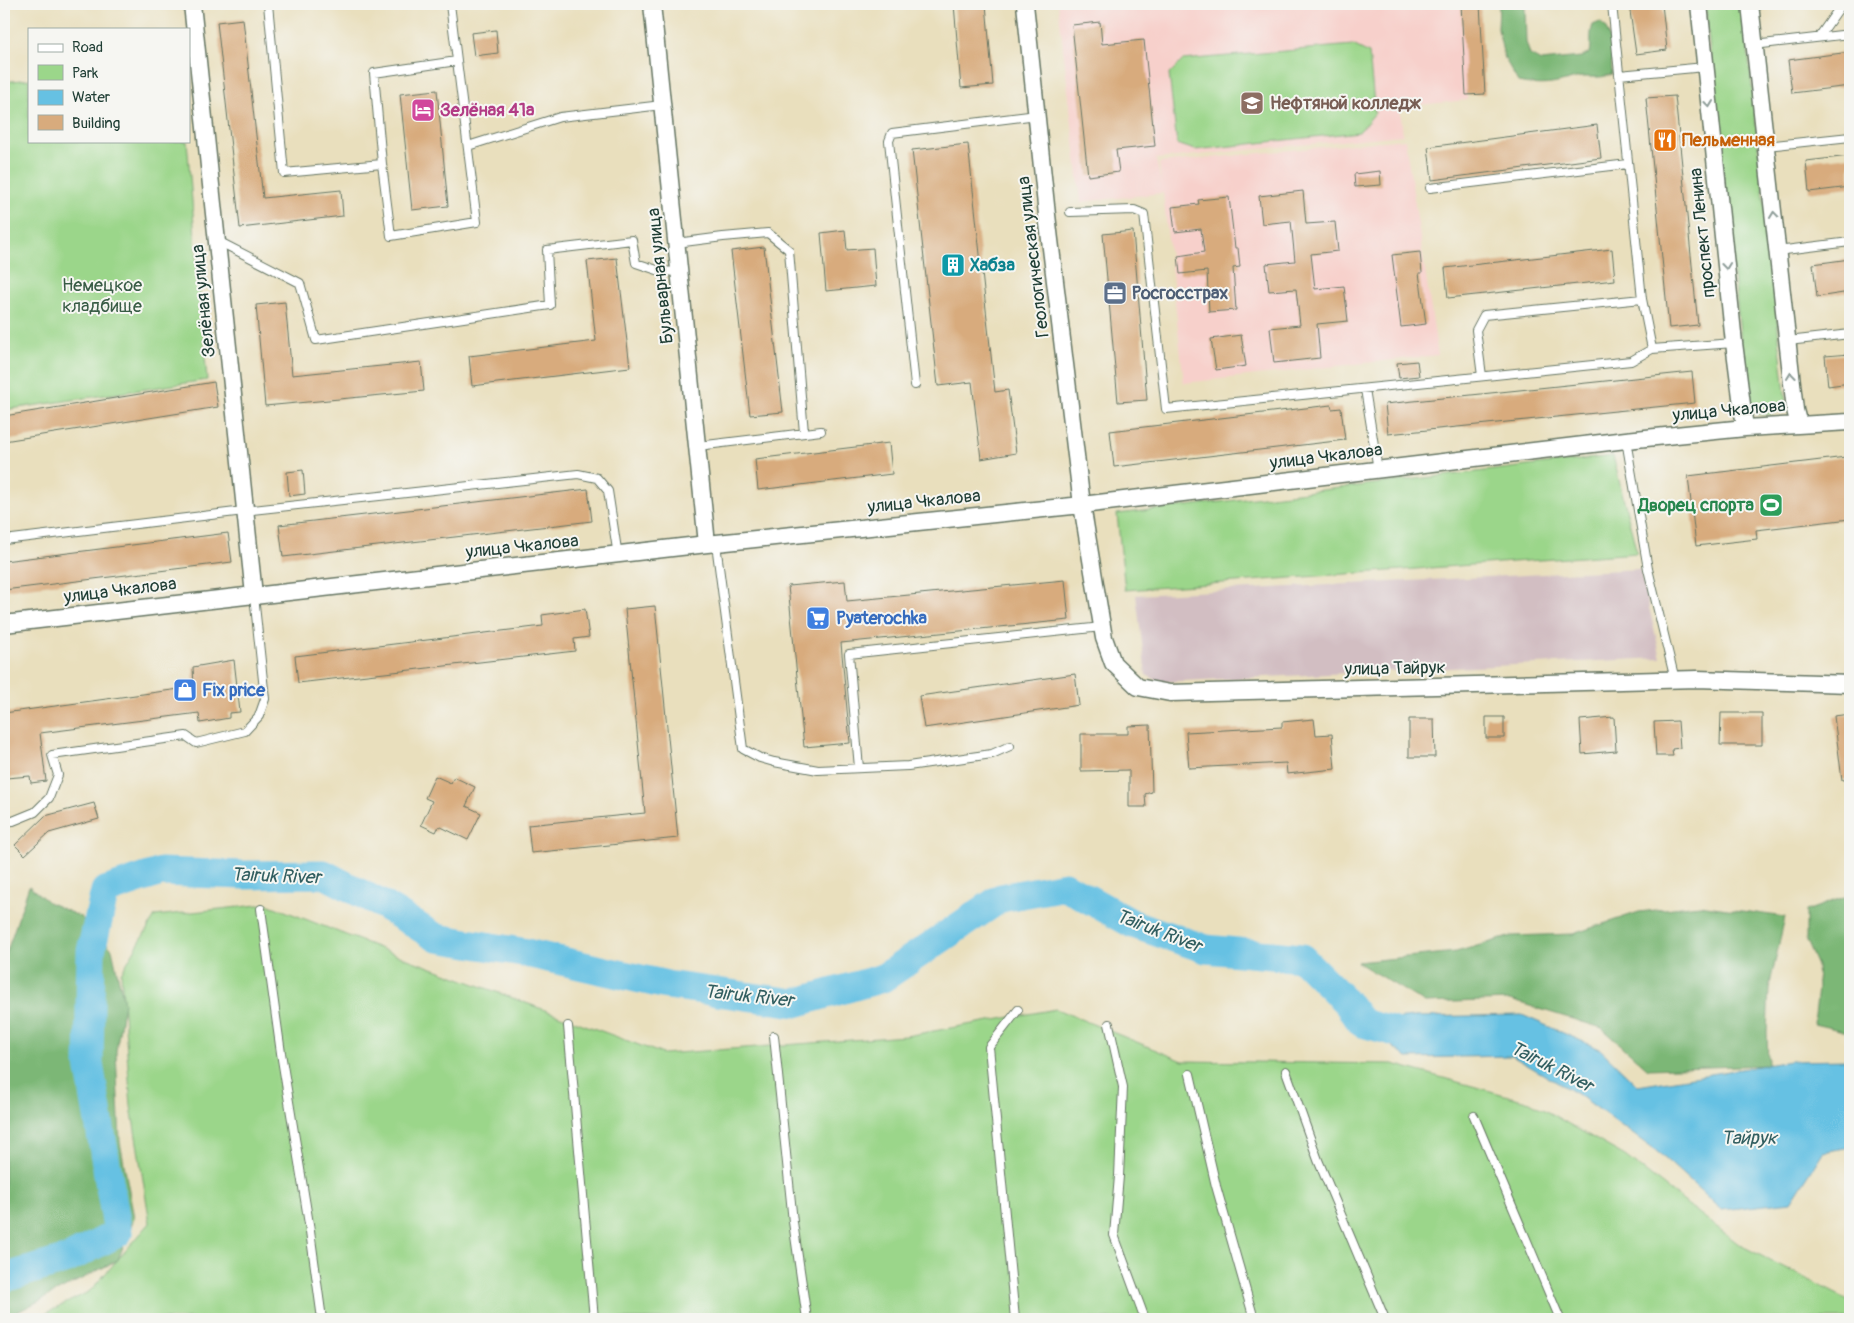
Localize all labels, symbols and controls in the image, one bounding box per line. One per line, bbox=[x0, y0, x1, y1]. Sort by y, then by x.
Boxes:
legend bbox=[28, 28, 190, 142]
text: Road bbox=[72, 38, 103, 57]
text: Park bbox=[72, 64, 99, 83]
text: Water bbox=[72, 88, 111, 107]
school or university icon: Нефтяной колледж bbox=[1239, 90, 1265, 116]
place label: Нефтяной колледж bbox=[1270, 92, 1421, 115]
hotel icon: Зелёная 41а bbox=[410, 97, 436, 123]
place label: Зелёная 41а bbox=[440, 99, 535, 122]
one-way arrow bbox=[1703, 101, 1714, 109]
text: Building bbox=[72, 114, 120, 133]
restaurant icon: Пельменная bbox=[1652, 127, 1678, 153]
place label: Пельменная bbox=[1682, 129, 1775, 152]
street label: проспект Ленина bbox=[1684, 167, 1721, 299]
street label: Геологическая улица bbox=[1012, 175, 1055, 339]
street label: Бульварная улица bbox=[642, 207, 679, 345]
one-way arrow bbox=[1768, 211, 1779, 219]
street label: Зелёная улица bbox=[186, 243, 221, 359]
building icon: Хабза bbox=[940, 252, 966, 278]
place label: Хабза bbox=[970, 254, 1016, 277]
one-way arrow bbox=[1720, 262, 1731, 270]
park label: Немецкое кладбище bbox=[62, 274, 142, 318]
office icon: Росгосстрах bbox=[1102, 280, 1128, 306]
place label: Росгосстрах bbox=[1132, 282, 1228, 305]
one-way arrow bbox=[1786, 372, 1797, 380]
street label: улица Чкалова bbox=[1670, 394, 1787, 427]
street label: улица Чкалова bbox=[1267, 438, 1384, 475]
street label: улица Чкалова bbox=[865, 484, 982, 519]
sports icon: Дворец спорта bbox=[1758, 492, 1784, 518]
place label: Дворец спорта bbox=[1637, 494, 1755, 517]
street label: улица Чкалова bbox=[463, 529, 580, 564]
street label: улица Чкалова bbox=[61, 572, 178, 609]
supermarket icon: Pyaterochka bbox=[805, 605, 831, 631]
place label: Pyaterochka bbox=[836, 607, 927, 630]
street label: улица Тайрук bbox=[1343, 656, 1446, 681]
shop icon: Fix price bbox=[172, 677, 198, 703]
place label: Fix price bbox=[202, 679, 266, 702]
water label: Tairuk River bbox=[231, 862, 323, 890]
water label: Tairuk River bbox=[1112, 904, 1207, 959]
water label: Tairuk River bbox=[703, 979, 797, 1013]
water label: Tairuk River bbox=[1506, 1036, 1599, 1099]
water label: Тайрук bbox=[1721, 1126, 1779, 1150]

